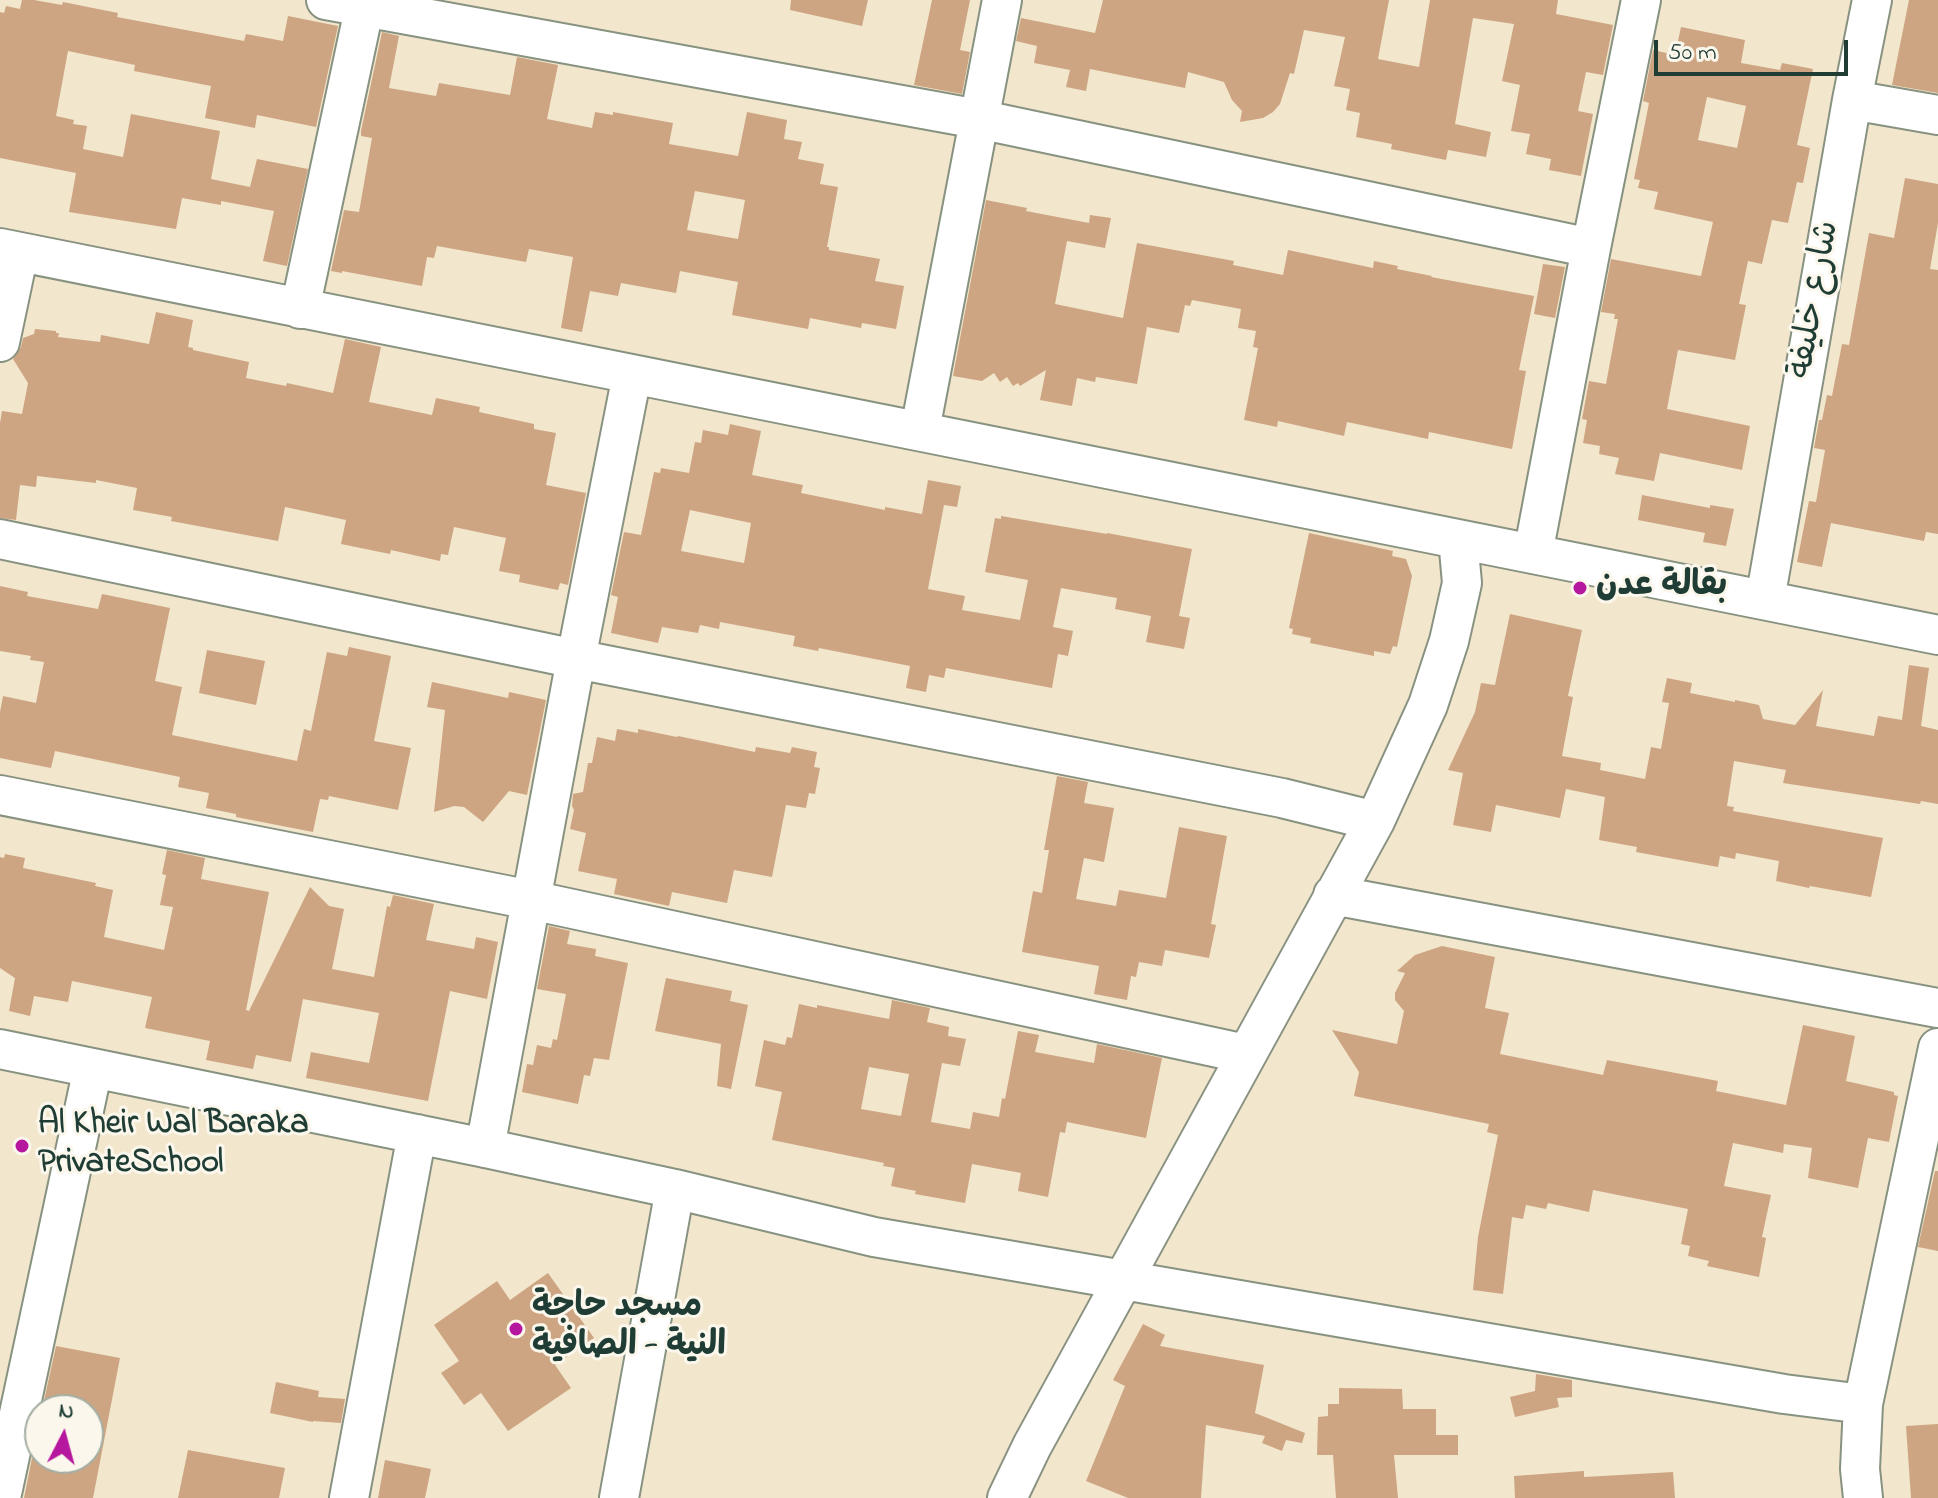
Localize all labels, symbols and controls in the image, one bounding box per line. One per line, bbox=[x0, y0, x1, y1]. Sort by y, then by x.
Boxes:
scale bar bbox=[1658, 24, 1852, 74]
text: 50 m bbox=[1668, 36, 1717, 71]
street label: شارع خليفة bbox=[1783, 218, 1851, 382]
place label: بقالة عدن bbox=[1596, 568, 1727, 608]
marker: بقالة عدن bbox=[1571, 579, 1589, 597]
place label: Al Kheir Wal Baraka PrivateSchool bbox=[38, 1106, 309, 1186]
marker: Al Kheir Wal Baraka PrivateSchool bbox=[13, 1137, 31, 1155]
place label: مسجد حاجة النية - الصافية bbox=[532, 1289, 726, 1368]
marker: مسجد حاجة النية - الصافية bbox=[507, 1320, 525, 1338]
north arrow bbox=[24, 1394, 104, 1474]
text: N bbox=[57, 1395, 75, 1429]

